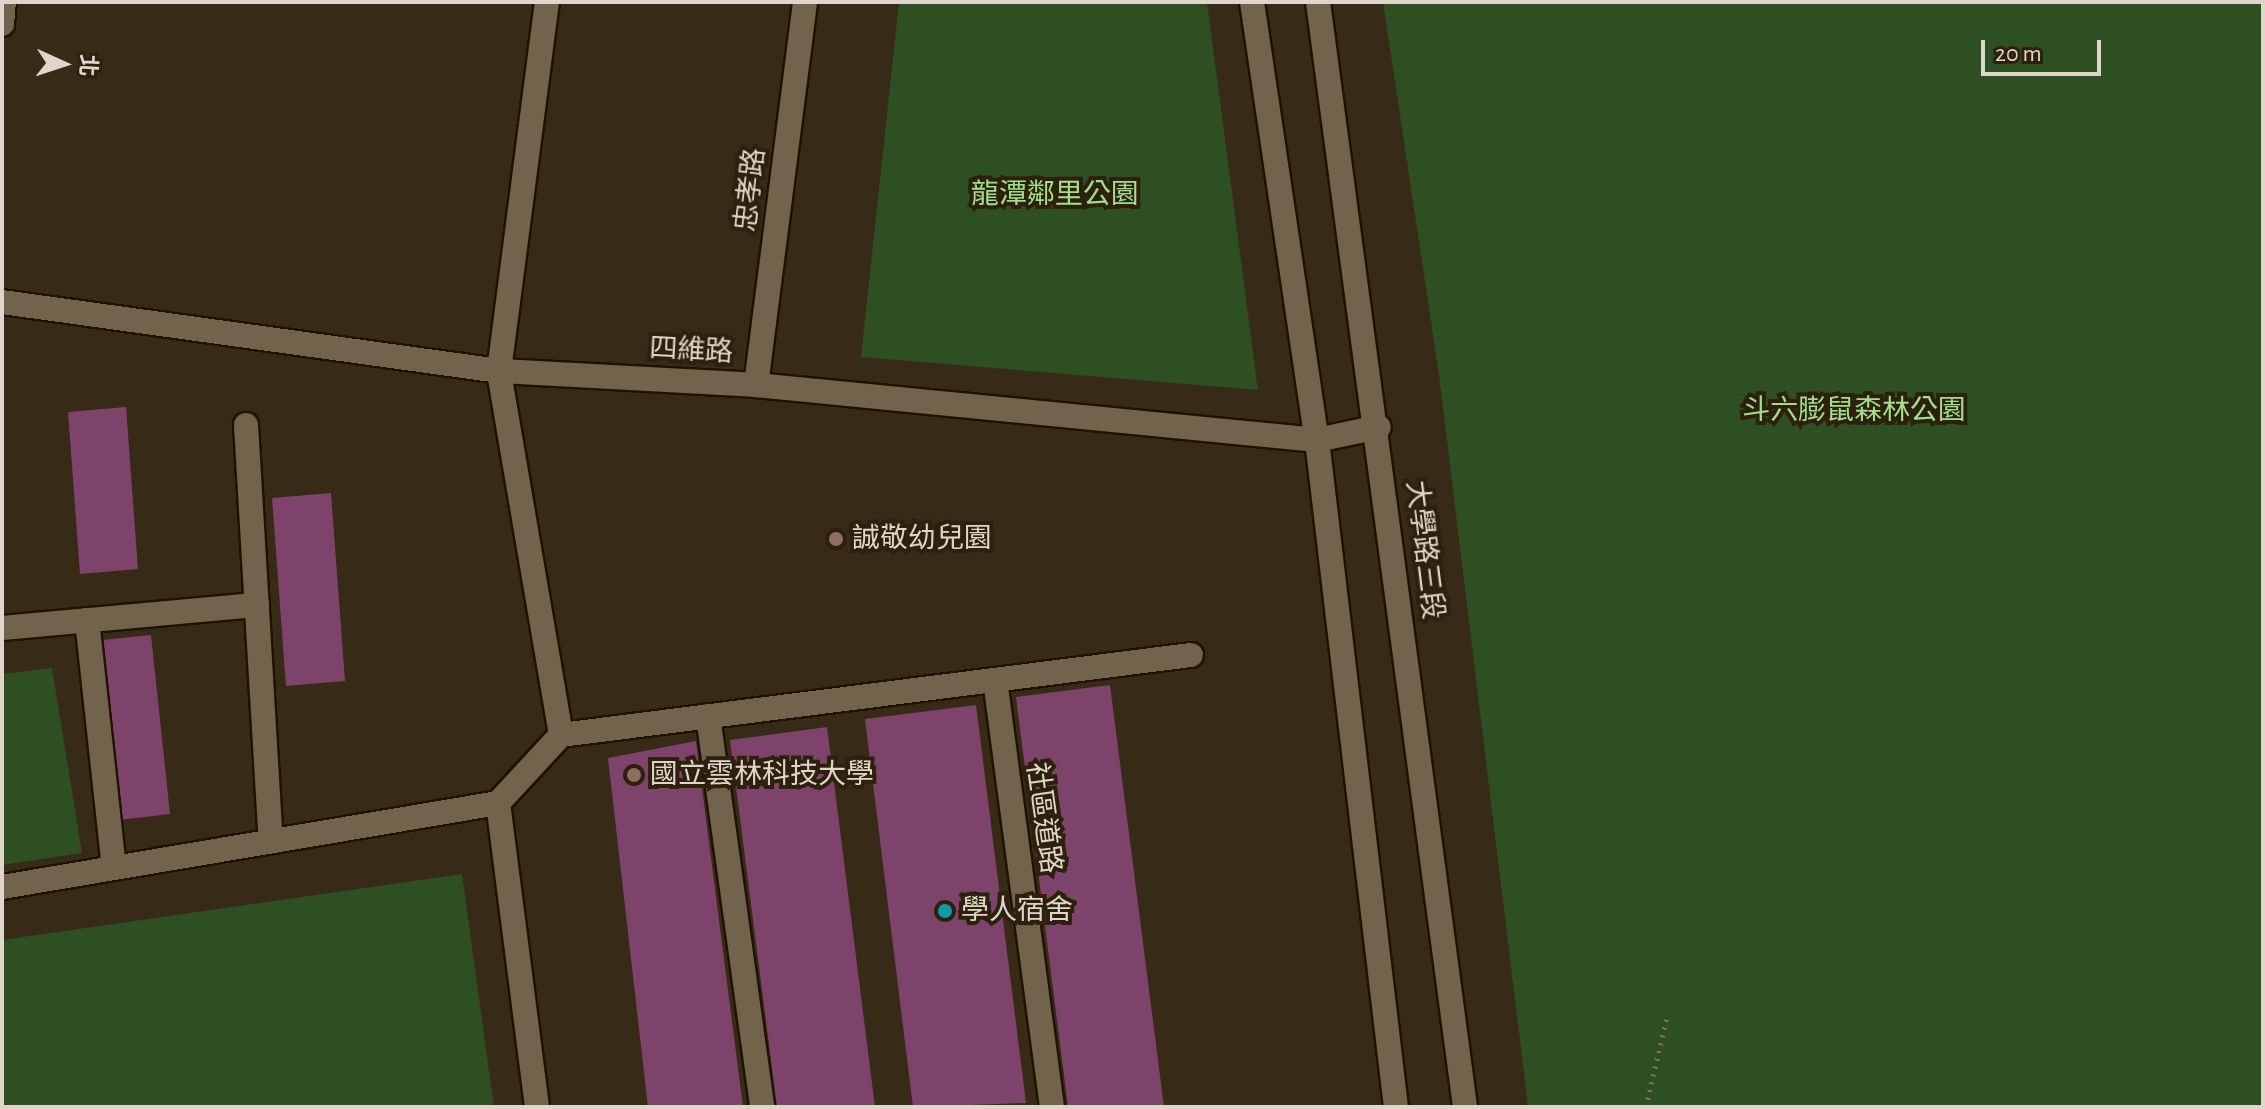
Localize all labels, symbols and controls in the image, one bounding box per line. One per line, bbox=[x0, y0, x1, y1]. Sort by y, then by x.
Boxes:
north arrow bbox=[24, 24, 104, 104]
scale bar bbox=[1985, 24, 2105, 74]
text: 20 m bbox=[1995, 42, 2042, 66]
text: 北 bbox=[76, 54, 100, 77]
street label: 忠孝路 bbox=[729, 146, 773, 234]
park label: 龍潭鄰里公園 bbox=[971, 178, 1139, 212]
street label: 四維路 bbox=[648, 332, 734, 370]
park label: 斗六膨鼠森林公園 bbox=[1742, 394, 1966, 428]
street label: 大學路三段 bbox=[1399, 478, 1449, 622]
place label: 誠敬幼兒園 bbox=[852, 522, 992, 556]
marker: 誠敬幼兒園 bbox=[827, 530, 845, 548]
place label: 國立雲林科技大學 bbox=[650, 758, 874, 792]
street label: 社區道路 bbox=[1019, 760, 1067, 876]
marker: 國立雲林科技大學 bbox=[625, 766, 643, 784]
place label: 學人宿舍 bbox=[961, 894, 1073, 928]
marker: 學人宿舍 bbox=[936, 902, 954, 920]

